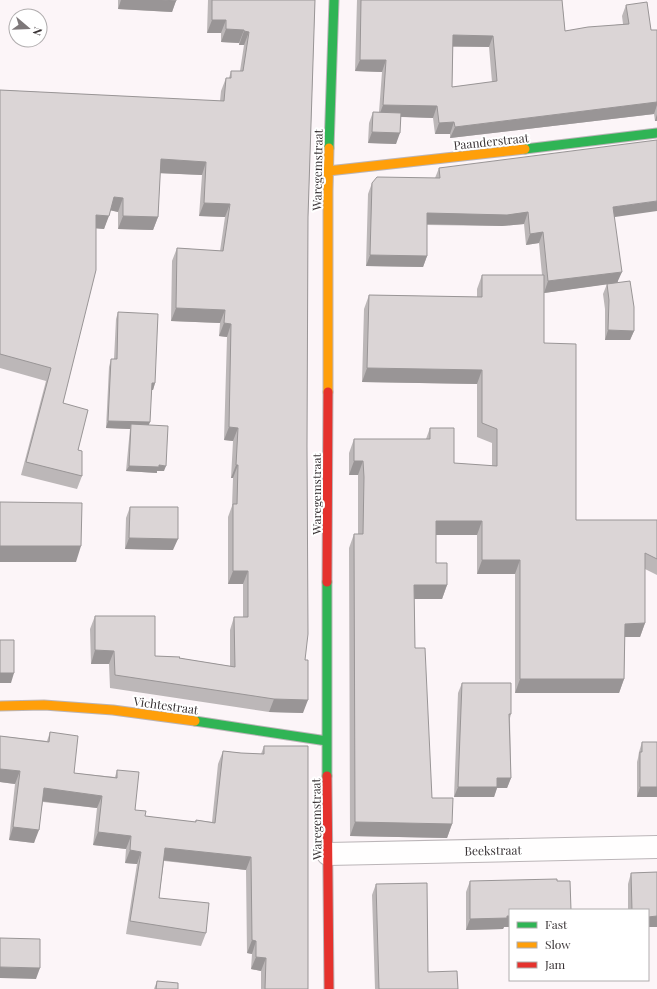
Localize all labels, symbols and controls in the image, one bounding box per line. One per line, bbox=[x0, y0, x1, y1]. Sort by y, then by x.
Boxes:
north arrow bbox=[8, 8, 48, 48]
text: N bbox=[30, 25, 46, 38]
street label: Waregemstraat bbox=[308, 128, 326, 212]
street label: Paanderstraat bbox=[453, 129, 530, 153]
street label: Waregemstraat bbox=[308, 453, 324, 536]
street label: Vichtestraat bbox=[132, 692, 200, 718]
street label: Waregemstraat bbox=[307, 777, 325, 861]
street label: Beekstraat bbox=[464, 841, 523, 858]
legend bbox=[509, 909, 649, 981]
text: Fast bbox=[545, 916, 568, 932]
text: Slow bbox=[545, 936, 571, 952]
text: Jam bbox=[544, 956, 566, 972]

